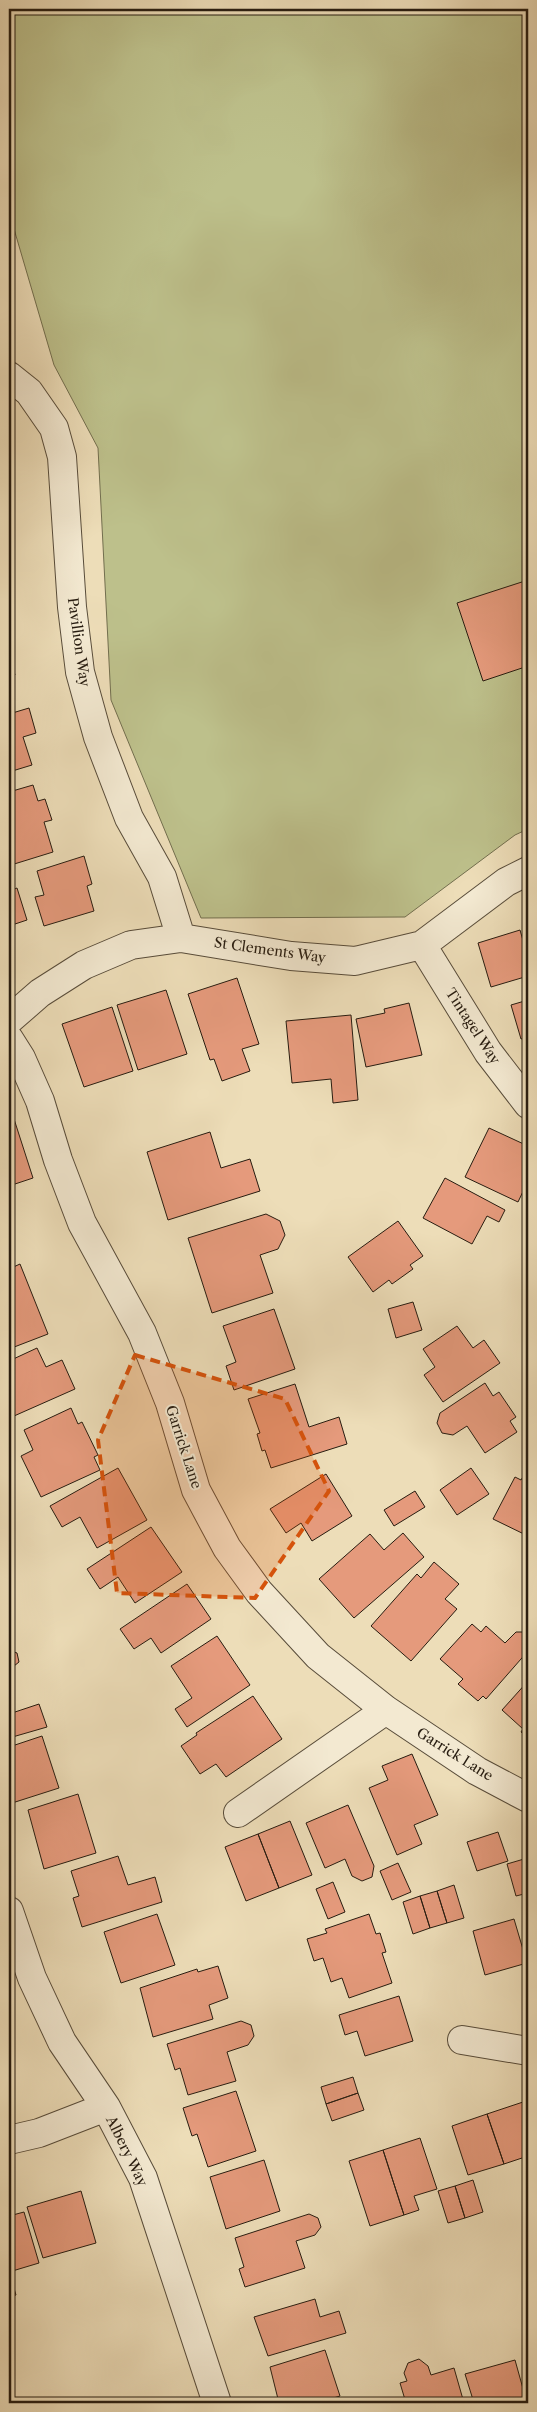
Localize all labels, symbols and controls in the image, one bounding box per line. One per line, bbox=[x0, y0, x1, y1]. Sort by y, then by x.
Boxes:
street label: Pavillion Way bbox=[64, 596, 94, 688]
street label: St Clements Way bbox=[213, 933, 327, 967]
street label: Tintagel Way bbox=[442, 985, 504, 1068]
street label: Garrick Lane bbox=[162, 1403, 206, 1491]
street label: Garrick Lane bbox=[413, 1723, 497, 1785]
street label: Albery Way bbox=[102, 2112, 152, 2189]

